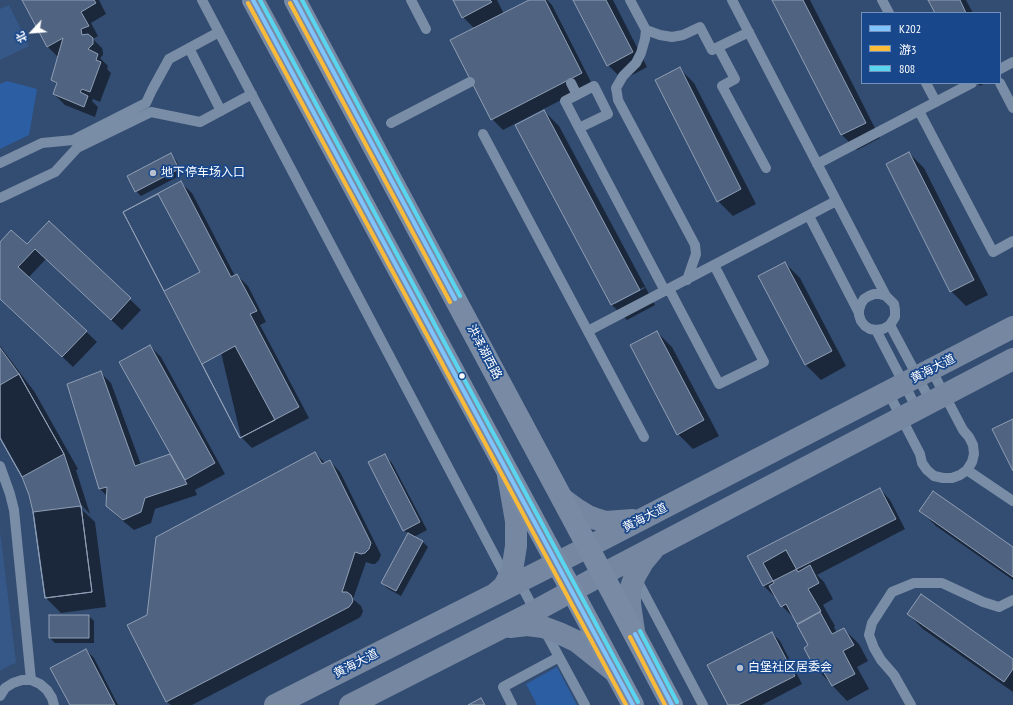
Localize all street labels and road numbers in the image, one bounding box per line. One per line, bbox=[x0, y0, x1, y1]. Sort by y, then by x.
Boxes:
street label: 洪泽湖西路 bbox=[464, 322, 504, 382]
street label: 黄海大道 bbox=[908, 352, 958, 386]
street label: 黄海大道 bbox=[620, 501, 670, 535]
street label: 黄海大道 bbox=[331, 647, 381, 681]

